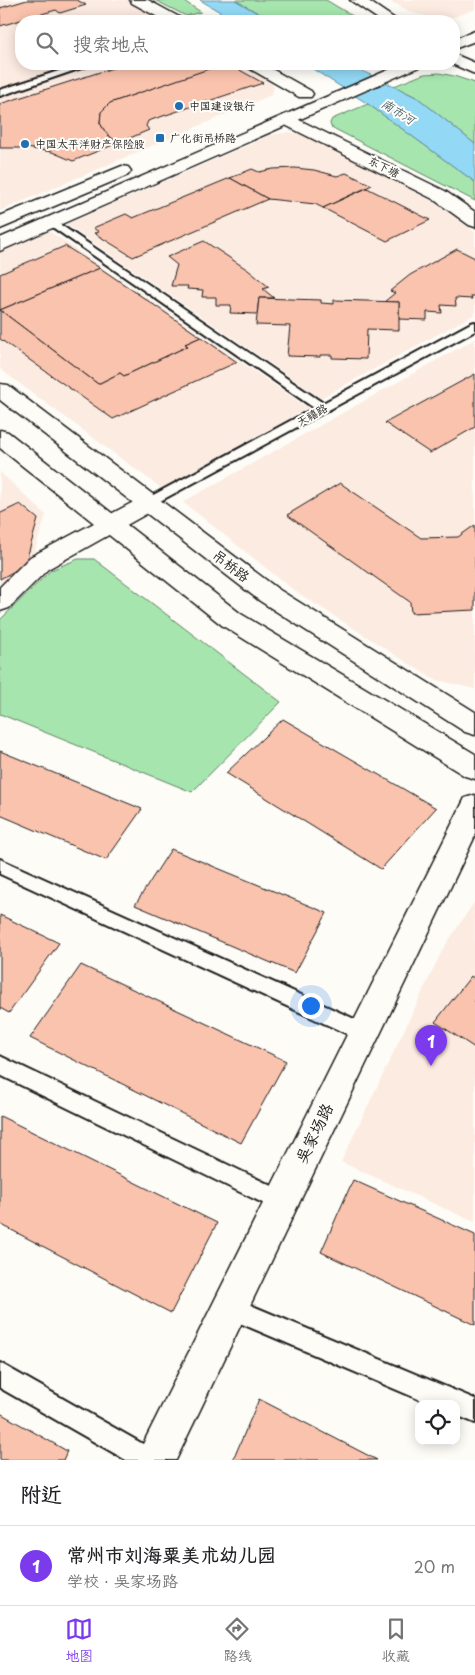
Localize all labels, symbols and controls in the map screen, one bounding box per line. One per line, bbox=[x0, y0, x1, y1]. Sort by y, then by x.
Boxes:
search box bbox=[15, 15, 460, 70]
icon: search bbox=[33, 29, 61, 57]
text: 搜索地点 bbox=[73, 29, 149, 57]
water label: 南市河 bbox=[378, 94, 420, 129]
place label: 中国建设银行 bbox=[189, 97, 255, 114]
marker: 中国建设银行 bbox=[173, 100, 185, 112]
place label: 广化街吊桥路 bbox=[170, 129, 236, 146]
marker: 广化街吊桥路 bbox=[154, 132, 166, 144]
place label: 中国太平洋财产保险股 bbox=[35, 135, 145, 152]
marker: 中国太平洋财产保险股 bbox=[19, 138, 31, 150]
street label: 东下塘 bbox=[366, 151, 403, 182]
street label: 天禧路 bbox=[293, 399, 330, 430]
street label: 吊桥路 bbox=[208, 545, 254, 587]
your location bbox=[298, 993, 324, 1019]
pin: 1 bbox=[415, 1025, 447, 1066]
street label: 吴家场路 bbox=[288, 1099, 338, 1167]
map controls bbox=[415, 1400, 460, 1445]
button: locate bbox=[415, 1400, 460, 1445]
text: 附近 bbox=[20, 1477, 62, 1509]
text: 常州市刘海粟美术幼儿园 bbox=[67, 1540, 276, 1568]
text: 1 bbox=[32, 1554, 40, 1578]
text: 20 m bbox=[414, 1554, 455, 1578]
text: 学校 · 吴家场路 bbox=[67, 1568, 178, 1592]
tab: 地图 bbox=[65, 1615, 93, 1666]
tab: 路线 bbox=[223, 1615, 251, 1666]
tab: 收藏 bbox=[382, 1615, 410, 1666]

